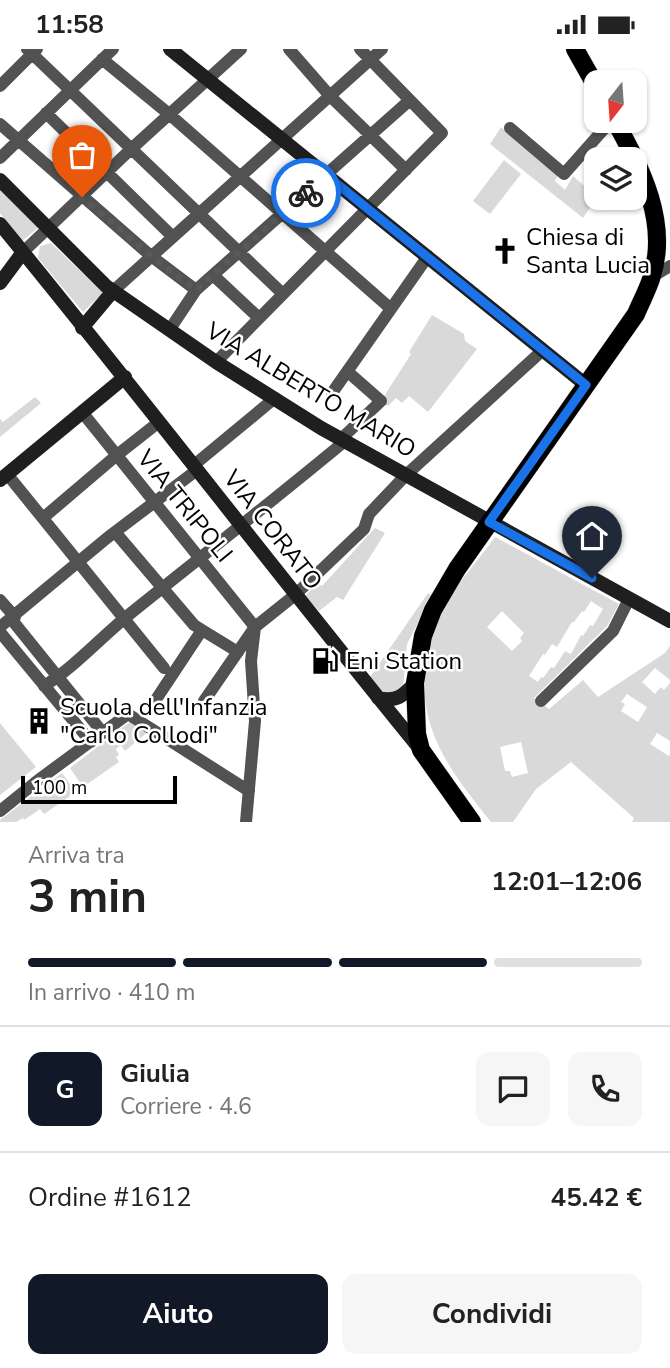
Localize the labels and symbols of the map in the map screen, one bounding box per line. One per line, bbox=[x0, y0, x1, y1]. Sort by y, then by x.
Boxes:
north arrow bbox=[584, 70, 648, 133]
pin bbox=[52, 125, 112, 197]
courier bbox=[271, 158, 341, 228]
place label: Chiesa di Santa Lucia bbox=[526, 221, 650, 281]
church icon: Chiesa di Santa Lucia bbox=[490, 236, 520, 266]
street label: VIA ALBERTO MARIO bbox=[199, 314, 422, 465]
street label: VIA TRIPOLI bbox=[129, 442, 240, 569]
street label: VIA CORATO bbox=[216, 463, 330, 596]
pin bbox=[562, 506, 622, 578]
place label: Eni Station bbox=[346, 645, 462, 677]
fuel station icon: Eni Station bbox=[310, 646, 340, 676]
place label: Scuola dell'Infanzia "Carlo Collodi" bbox=[60, 691, 267, 751]
building icon: Scuola dell'Infanzia "Carlo Collodi" bbox=[24, 706, 54, 736]
scale bar bbox=[21, 773, 177, 805]

